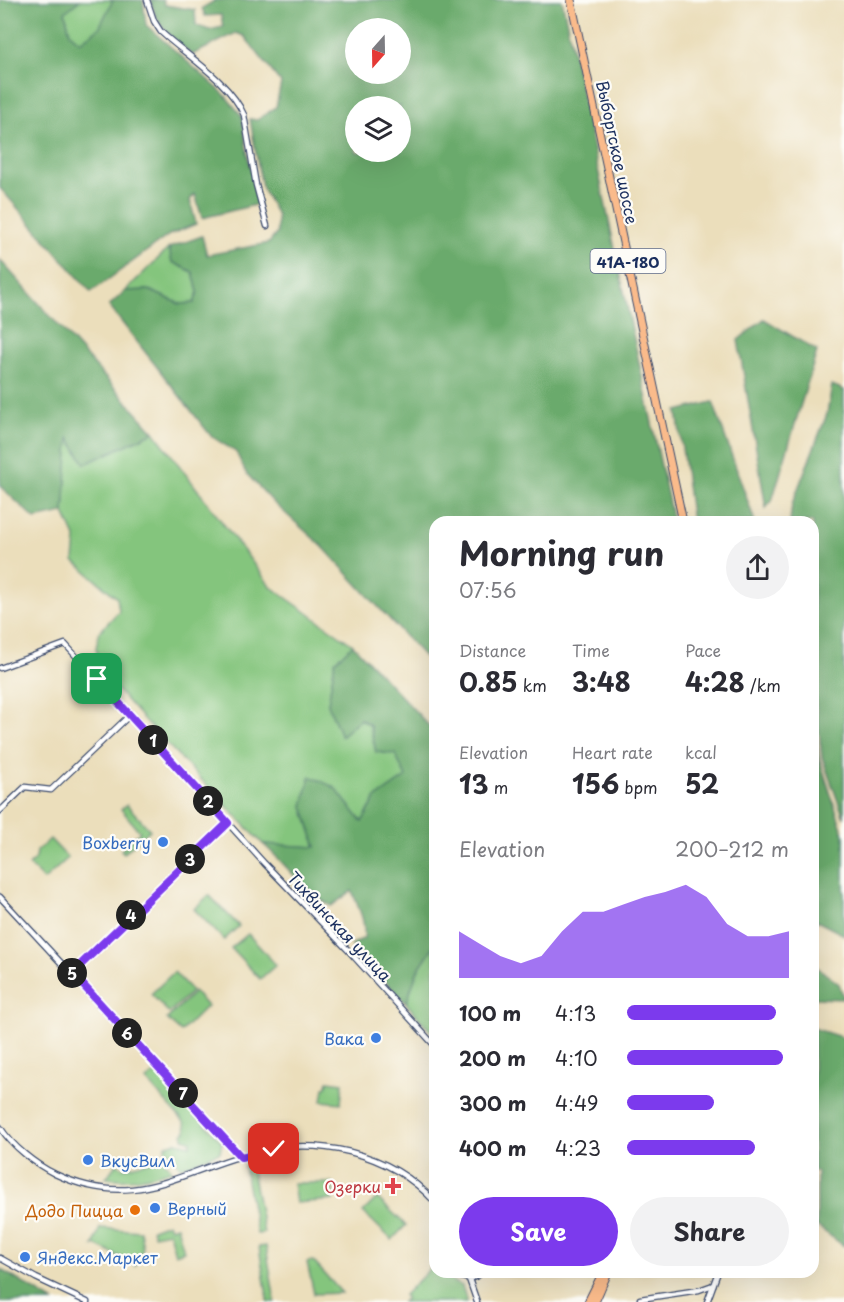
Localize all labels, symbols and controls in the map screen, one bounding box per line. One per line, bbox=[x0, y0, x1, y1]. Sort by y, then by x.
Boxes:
north arrow bbox=[345, 18, 411, 84]
map controls bbox=[345, 18, 411, 162]
street label: Выборгское шоссе bbox=[591, 78, 645, 226]
button: layers bbox=[345, 96, 411, 162]
road number: 41А-180 bbox=[590, 249, 666, 273]
text: Morning run bbox=[459, 527, 664, 577]
button: share bbox=[726, 536, 789, 599]
text: 07:56 bbox=[459, 575, 517, 605]
text: Distance bbox=[459, 638, 526, 662]
text: Time bbox=[572, 638, 610, 662]
text: Pace bbox=[685, 638, 721, 662]
pin bbox=[71, 653, 122, 704]
icon: arrive bbox=[80, 662, 113, 695]
text: 0.85 bbox=[459, 662, 518, 701]
text: 3:48 bbox=[572, 662, 631, 701]
text: 4:28 bbox=[685, 662, 745, 701]
text: km bbox=[518, 673, 547, 697]
text: /km bbox=[745, 673, 781, 697]
pin: 1 bbox=[138, 725, 168, 755]
text: 1 bbox=[149, 728, 157, 752]
text: Elevation bbox=[459, 740, 528, 764]
text: Heart rate bbox=[572, 740, 653, 764]
text: kcal bbox=[685, 740, 717, 764]
text: 13 bbox=[459, 764, 488, 803]
text: 156 bbox=[572, 764, 619, 803]
text: 52 bbox=[685, 764, 719, 803]
text: m bbox=[488, 775, 508, 799]
text: bpm bbox=[619, 775, 658, 799]
pin: 2 bbox=[193, 786, 223, 816]
text: 2 bbox=[202, 789, 214, 813]
place label: Boxberry bbox=[82, 830, 151, 854]
text: Elevation bbox=[459, 834, 545, 864]
text: 200–212 m bbox=[675, 834, 789, 864]
marker: Boxberry bbox=[156, 835, 170, 849]
pin: 3 bbox=[175, 844, 205, 874]
text: 3 bbox=[185, 847, 195, 871]
street label: Тихвинская улица bbox=[282, 866, 398, 986]
pin: 4 bbox=[116, 900, 146, 930]
text: 4 bbox=[126, 903, 136, 927]
pin: 5 bbox=[57, 958, 87, 988]
text: 5 bbox=[67, 961, 77, 985]
text: 100 m bbox=[459, 998, 521, 1028]
text: 4:13 bbox=[555, 998, 596, 1028]
pin: 6 bbox=[112, 1018, 142, 1048]
text: 6 bbox=[121, 1021, 133, 1045]
place label: Вака bbox=[324, 1026, 364, 1050]
marker: Вака bbox=[369, 1031, 383, 1045]
text: 200 m bbox=[459, 1043, 526, 1073]
text: 4:10 bbox=[555, 1043, 598, 1073]
pin: 7 bbox=[168, 1078, 198, 1108]
text: 7 bbox=[178, 1081, 188, 1105]
text: 300 m bbox=[459, 1088, 527, 1118]
text: 4:49 bbox=[555, 1088, 598, 1118]
pin bbox=[248, 1123, 299, 1174]
icon: check bbox=[257, 1132, 290, 1165]
text: 400 m bbox=[459, 1133, 527, 1163]
text: 4:23 bbox=[555, 1133, 601, 1163]
place label: ВкусВилл bbox=[100, 1148, 175, 1172]
marker: ВкусВилл bbox=[81, 1153, 95, 1167]
place label: Озерки bbox=[324, 1174, 381, 1198]
marker: Озерки bbox=[386, 1179, 400, 1193]
place label: Верный bbox=[167, 1196, 227, 1220]
button: Save bbox=[459, 1197, 618, 1266]
button: Share bbox=[630, 1197, 789, 1266]
place label: Додо Пицца bbox=[24, 1198, 123, 1222]
marker: Верный bbox=[148, 1201, 162, 1215]
marker: Додо Пицца bbox=[128, 1203, 142, 1217]
place label: Яндекс.Маркет bbox=[37, 1245, 158, 1269]
marker: Яндекс.Маркет bbox=[18, 1250, 32, 1264]

